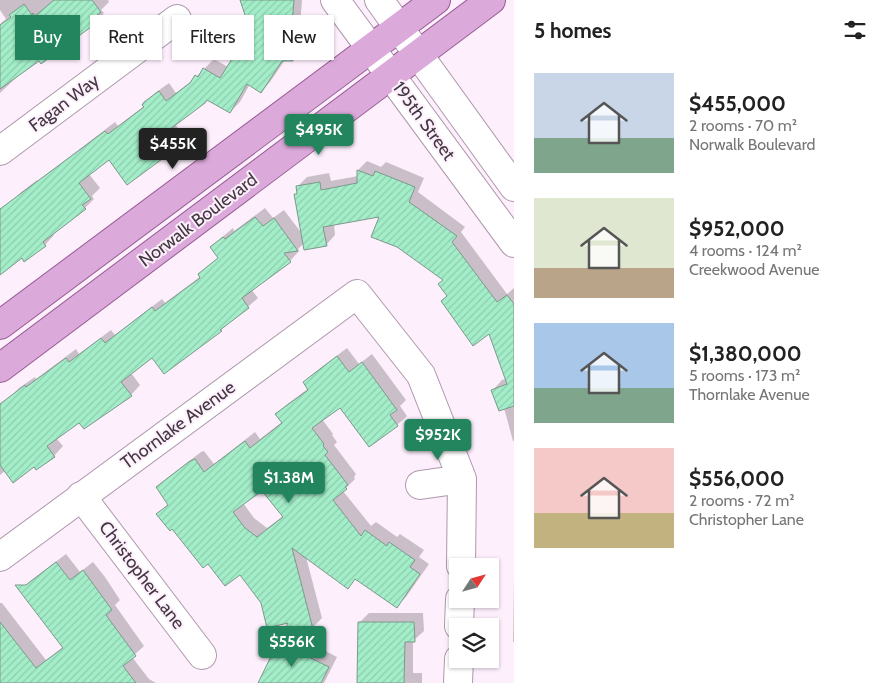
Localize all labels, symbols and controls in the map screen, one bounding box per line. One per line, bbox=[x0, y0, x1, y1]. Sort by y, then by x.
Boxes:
chip: Buy bbox=[15, 15, 80, 60]
chip: Rent bbox=[90, 15, 162, 60]
chip: Filters bbox=[172, 15, 254, 60]
chip: New bbox=[264, 15, 334, 60]
icon: filters bbox=[841, 16, 869, 44]
text: 5 homes bbox=[534, 18, 612, 43]
street label: Fagan Way bbox=[24, 69, 104, 137]
street label: 195th Street bbox=[388, 77, 460, 165]
text: $455,000 bbox=[689, 91, 786, 116]
icon: home bbox=[574, 93, 634, 153]
pin: $495K bbox=[284, 114, 354, 156]
text: 2 rooms · 70 m² bbox=[689, 116, 797, 135]
text: $495K bbox=[296, 120, 342, 139]
pin: $455K bbox=[138, 128, 208, 170]
text: $455K bbox=[150, 134, 196, 153]
text: Norwalk Boulevard bbox=[689, 135, 815, 154]
street label: Norwalk Boulevard bbox=[135, 168, 261, 272]
text: $952,000 bbox=[689, 216, 785, 241]
icon: home bbox=[574, 218, 634, 278]
text: 4 rooms · 124 m² bbox=[689, 241, 802, 260]
text: Creekwood Avenue bbox=[689, 260, 819, 279]
text: $1,380,000 bbox=[689, 341, 802, 366]
icon: home bbox=[574, 343, 634, 403]
text: 5 rooms · 173 m² bbox=[689, 366, 800, 385]
street label: Thornlake Avenue bbox=[117, 376, 239, 474]
text: Thornlake Avenue bbox=[689, 385, 810, 404]
pin: $952K bbox=[403, 418, 473, 461]
text: $952K bbox=[415, 425, 461, 444]
pin: $1.38M bbox=[248, 462, 330, 504]
text: $556,000 bbox=[689, 466, 785, 491]
text: $1.38M bbox=[264, 468, 314, 487]
icon: home bbox=[574, 468, 634, 528]
text: 2 rooms · 72 m² bbox=[689, 491, 794, 510]
text: Christopher Lane bbox=[689, 510, 804, 529]
street label: Christopher Lane bbox=[94, 517, 190, 633]
north arrow bbox=[449, 558, 499, 608]
map controls bbox=[449, 558, 499, 668]
button: layers bbox=[449, 618, 499, 668]
pin: $556K bbox=[257, 626, 327, 668]
text: $556K bbox=[269, 632, 315, 651]

